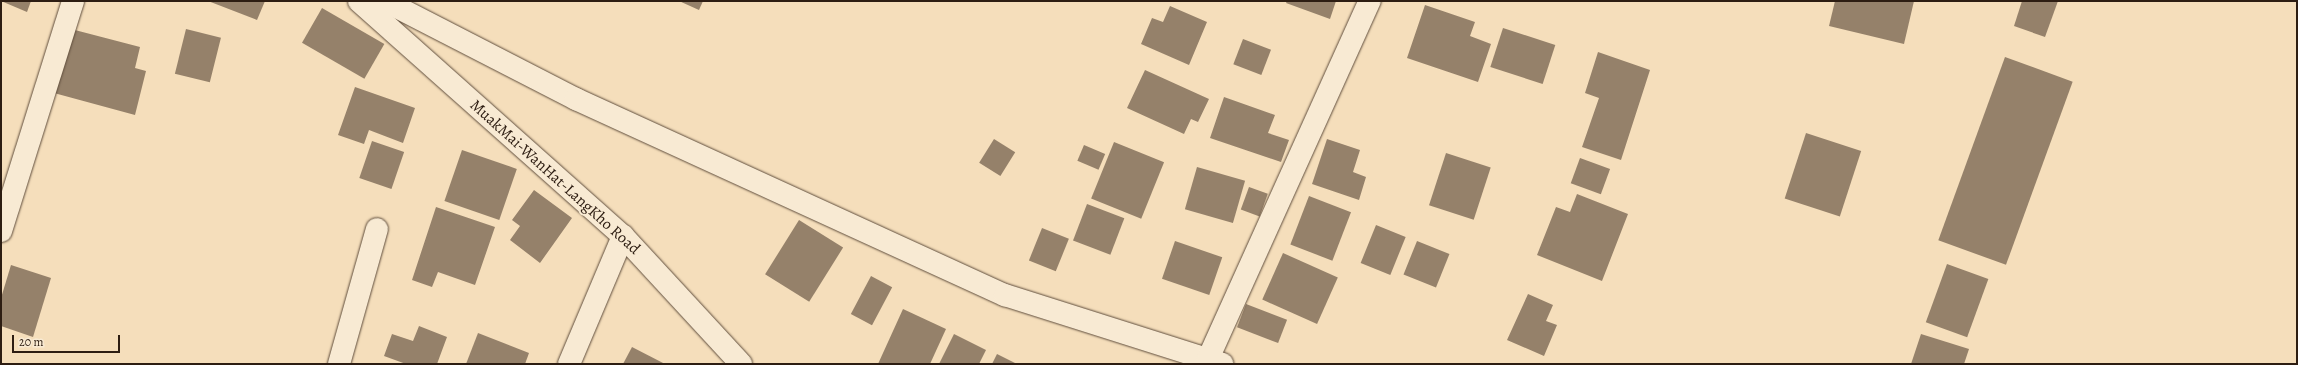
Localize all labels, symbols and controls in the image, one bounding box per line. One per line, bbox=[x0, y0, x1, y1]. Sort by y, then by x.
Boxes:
street label: MuakMai-WanHat-LangKho Road bbox=[466, 96, 644, 258]
scale bar bbox=[14, 327, 122, 353]
text: 20 m bbox=[19, 334, 43, 350]

